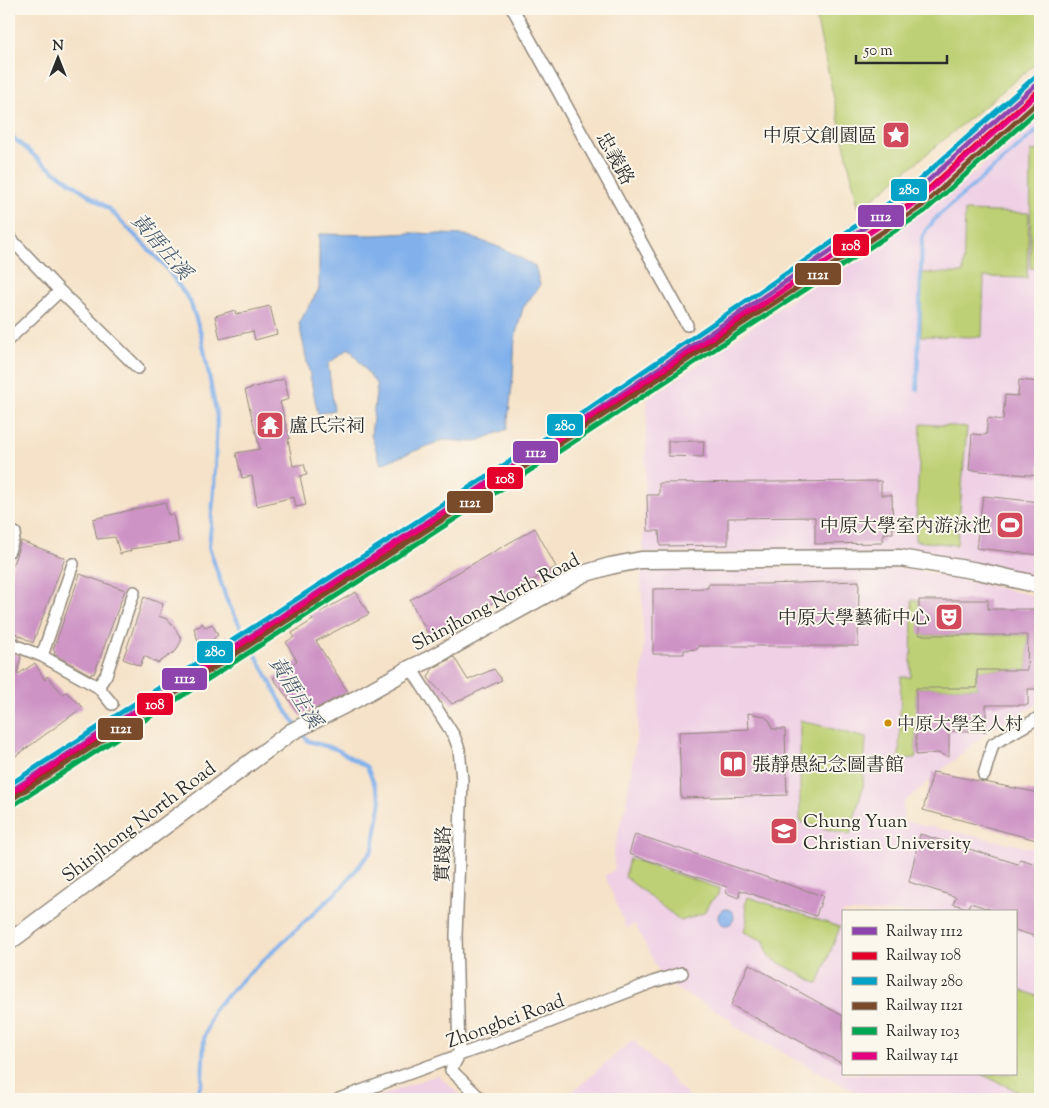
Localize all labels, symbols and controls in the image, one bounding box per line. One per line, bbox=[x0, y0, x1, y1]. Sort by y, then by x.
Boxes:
north arrow bbox=[32, 32, 82, 82]
scale bar bbox=[856, 32, 948, 64]
text: N bbox=[52, 37, 64, 57]
text: 50 m bbox=[863, 41, 893, 62]
place icon: 中原文創園區 bbox=[881, 120, 911, 150]
place label: 中原文創園區 bbox=[763, 124, 877, 151]
street label: 忠義路 bbox=[588, 128, 639, 191]
line badge: 280 bbox=[890, 178, 928, 202]
text: 280 bbox=[899, 181, 920, 201]
line badge: 1112 bbox=[857, 204, 905, 228]
water label: 黃厝庄溪 bbox=[123, 208, 199, 289]
text: 1112 bbox=[871, 208, 892, 228]
line badge: 108 bbox=[832, 233, 870, 257]
text: 108 bbox=[841, 237, 861, 257]
line badge: 1121 bbox=[794, 262, 842, 286]
text: 1121 bbox=[808, 266, 829, 286]
temple icon: 盧氏宗祠 bbox=[255, 410, 285, 440]
line badge: 280 bbox=[546, 413, 584, 437]
place label: 盧氏宗祠 bbox=[289, 414, 365, 441]
text: 280 bbox=[555, 417, 576, 437]
line badge: 1112 bbox=[512, 440, 559, 464]
text: 1112 bbox=[526, 444, 547, 464]
line badge: 108 bbox=[486, 466, 524, 490]
text: 108 bbox=[495, 470, 515, 490]
line badge: 1121 bbox=[446, 490, 494, 514]
text: 1121 bbox=[460, 494, 481, 514]
sports icon: 中原大學室內游泳池 bbox=[995, 510, 1025, 540]
place label: 中原大學室內游泳池 bbox=[820, 514, 991, 541]
street label: Shinjhong North Road bbox=[407, 547, 585, 659]
theatre icon: 中原大學藝術中心 bbox=[934, 602, 964, 632]
place label: 中原大學藝術中心 bbox=[778, 606, 930, 633]
line badge: 280 bbox=[196, 640, 234, 664]
text: 280 bbox=[205, 643, 226, 663]
water label: 黃厝庄溪 bbox=[260, 652, 328, 737]
line badge: 1112 bbox=[161, 667, 208, 691]
text: 1112 bbox=[175, 670, 196, 690]
line badge: 108 bbox=[136, 692, 174, 716]
text: 108 bbox=[145, 696, 165, 716]
place label: 中原大學全人村 bbox=[897, 713, 1023, 739]
line badge: 1121 bbox=[97, 717, 144, 741]
marker: 中原大學全人村 bbox=[883, 718, 893, 728]
text: 1121 bbox=[111, 720, 132, 740]
library icon: 張靜愚紀念圖書館 bbox=[718, 749, 748, 779]
place label: 張靜愚紀念圖書館 bbox=[752, 753, 904, 780]
street label: Shinjhong North Road bbox=[57, 756, 222, 890]
place label: Chung Yuan Christian University bbox=[803, 809, 972, 858]
school or university icon: Chung Yuan Christian University bbox=[769, 816, 799, 846]
street label: 實踐路 bbox=[430, 825, 459, 883]
legend bbox=[842, 910, 1016, 1076]
text: Railway 1112 bbox=[886, 922, 963, 943]
text: Railway 108 bbox=[886, 946, 961, 967]
text: Railway 280 bbox=[886, 972, 963, 993]
street label: Zhongbei Road bbox=[443, 988, 569, 1056]
text: Railway 1121 bbox=[886, 996, 963, 1017]
text: Railway 103 bbox=[886, 1022, 960, 1043]
text: Railway 141 bbox=[886, 1046, 958, 1067]

